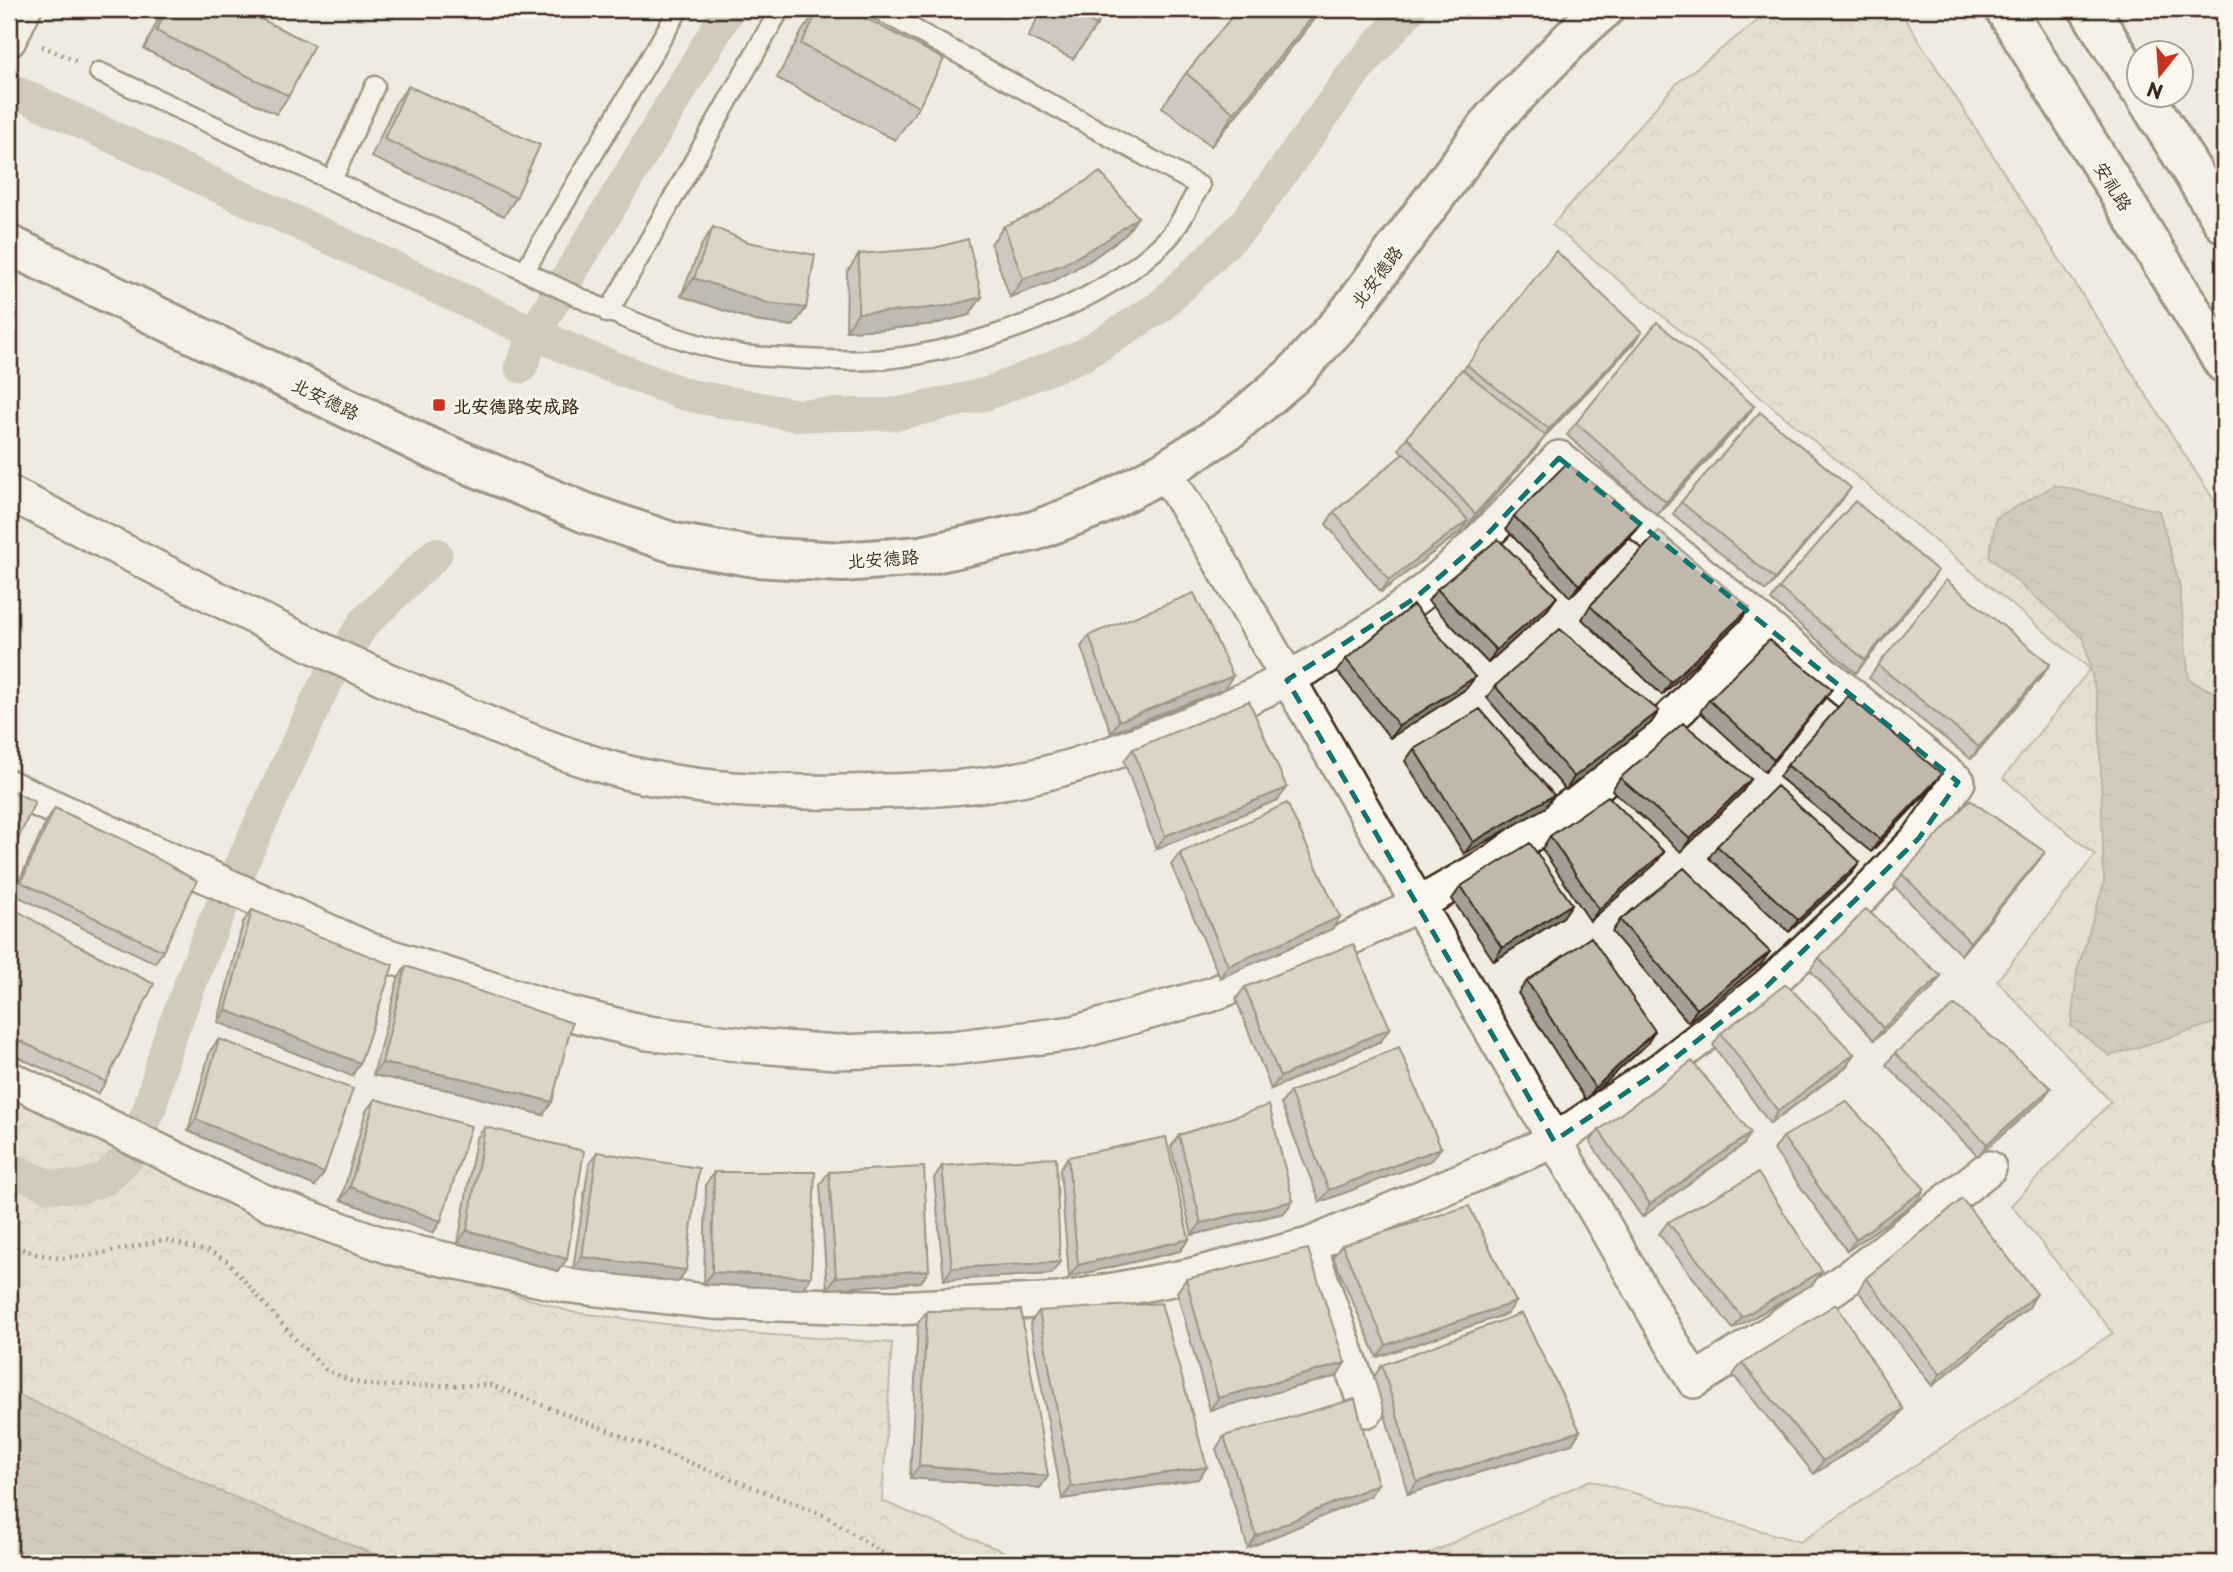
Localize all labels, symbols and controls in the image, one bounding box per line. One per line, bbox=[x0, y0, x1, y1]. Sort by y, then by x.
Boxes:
north arrow bbox=[2124, 38, 2194, 108]
text: N bbox=[2143, 76, 2166, 107]
street label: 安礼路 bbox=[2088, 156, 2140, 216]
street label: 北安德路 bbox=[1344, 239, 1408, 313]
street label: 北安德路 bbox=[288, 370, 364, 426]
place label: 北安德路安成路 bbox=[453, 392, 579, 419]
marker: 北安德路安成路 bbox=[431, 397, 447, 413]
street label: 北安德路 bbox=[846, 542, 920, 574]

